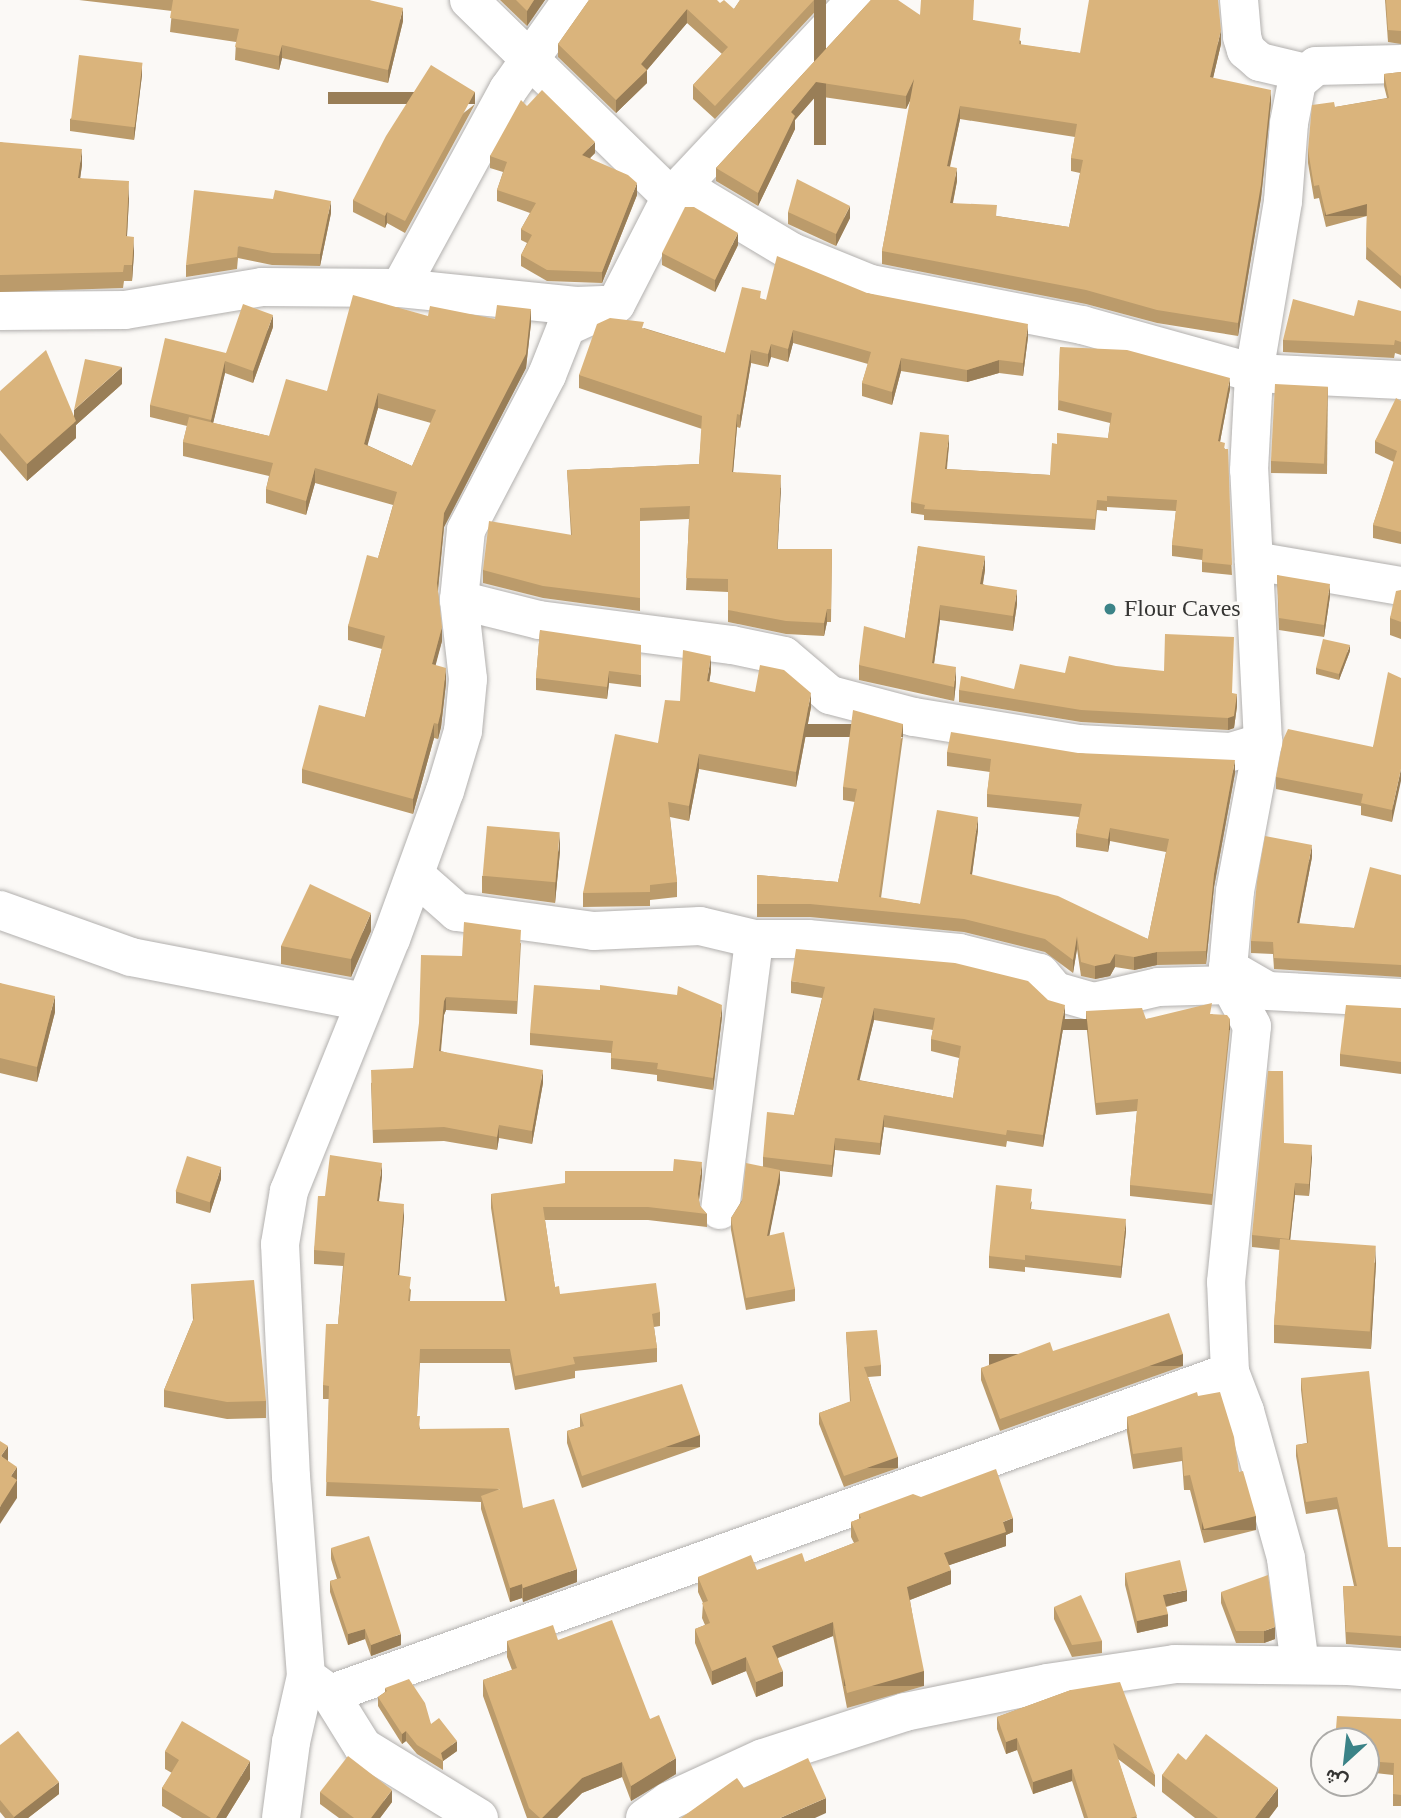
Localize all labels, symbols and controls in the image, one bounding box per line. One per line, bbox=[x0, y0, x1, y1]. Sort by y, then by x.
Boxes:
place label: Flour Caves bbox=[1124, 595, 1241, 623]
marker: Flour Caves bbox=[1102, 601, 1118, 617]
north arrow bbox=[1310, 1727, 1380, 1797]
text: ش bbox=[1321, 1765, 1351, 1794]

